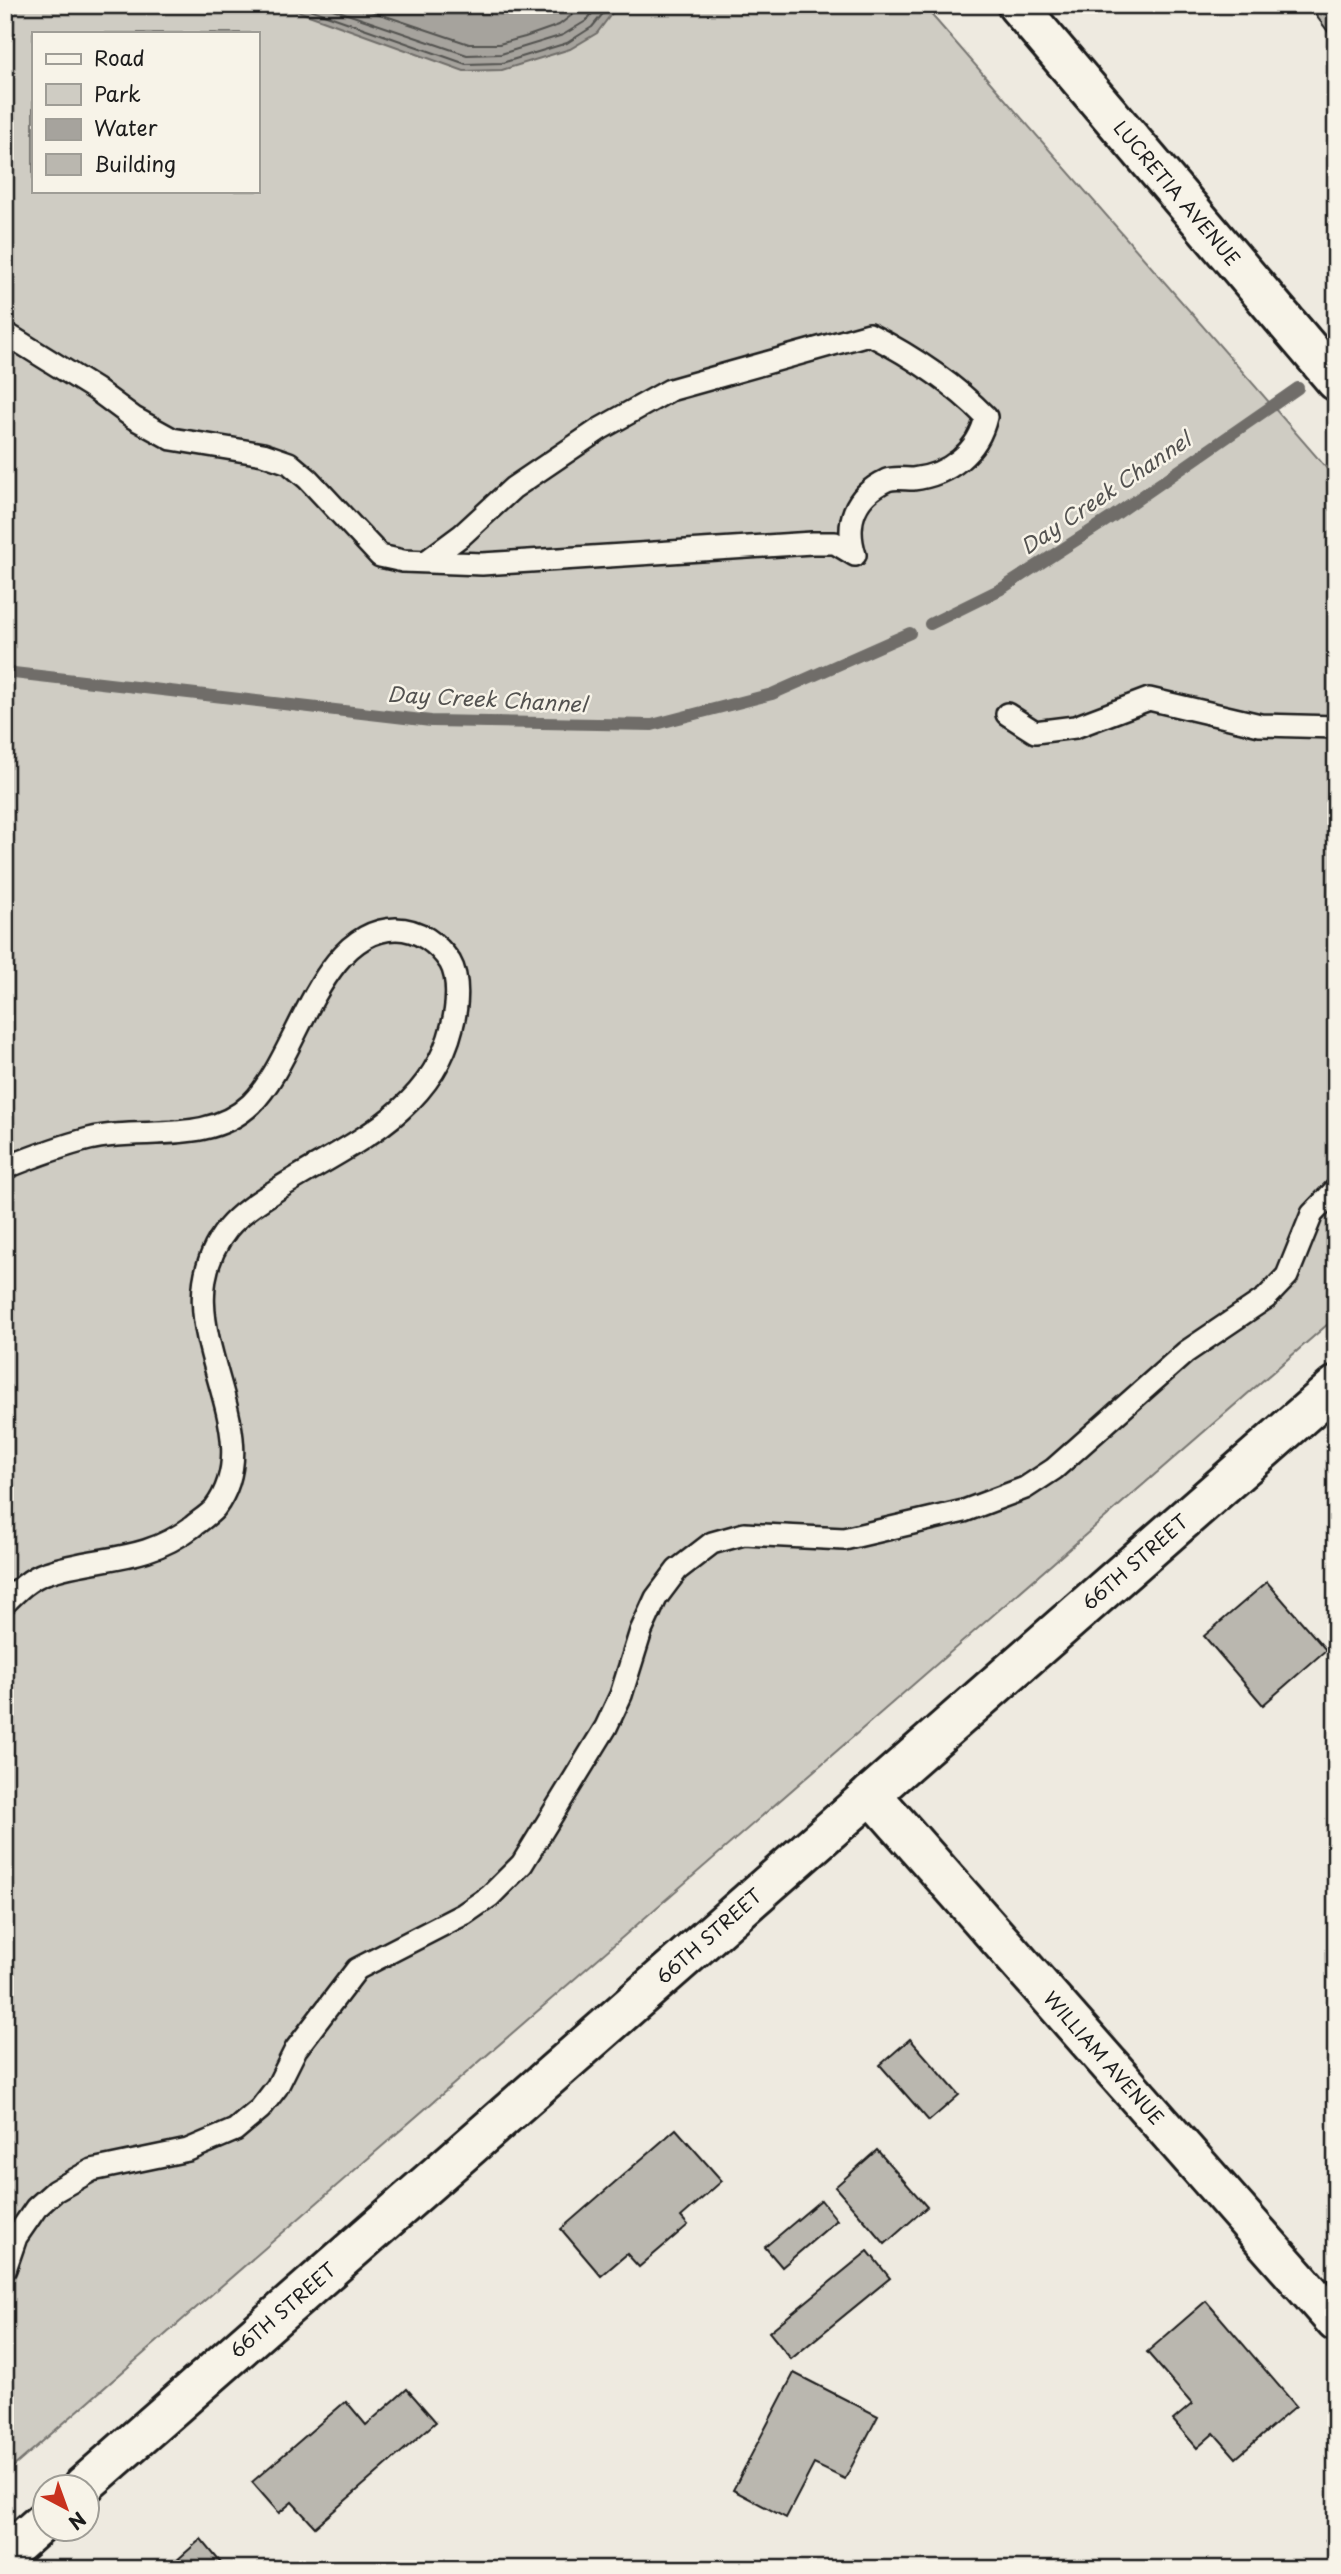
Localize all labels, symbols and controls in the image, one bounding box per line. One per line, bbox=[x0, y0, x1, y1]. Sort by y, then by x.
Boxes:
legend bbox=[32, 32, 259, 192]
text: Road bbox=[94, 41, 145, 73]
text: Park bbox=[94, 77, 141, 109]
text: Water bbox=[94, 111, 158, 143]
street label: LUCRETIA AVENUE bbox=[1108, 114, 1247, 271]
text: Building bbox=[94, 147, 176, 179]
water label: Day Creek Channel bbox=[1013, 422, 1199, 561]
water label: Day Creek Channel bbox=[387, 677, 591, 719]
street label: 66TH STREET bbox=[1075, 1507, 1194, 1616]
street label: 66TH STREET bbox=[649, 1881, 768, 1990]
street label: WILLIAM AVENUE bbox=[1038, 1985, 1171, 2130]
street label: 66TH STREET bbox=[223, 2255, 341, 2364]
north arrow bbox=[32, 2472, 102, 2542]
text: N bbox=[63, 2506, 93, 2537]

